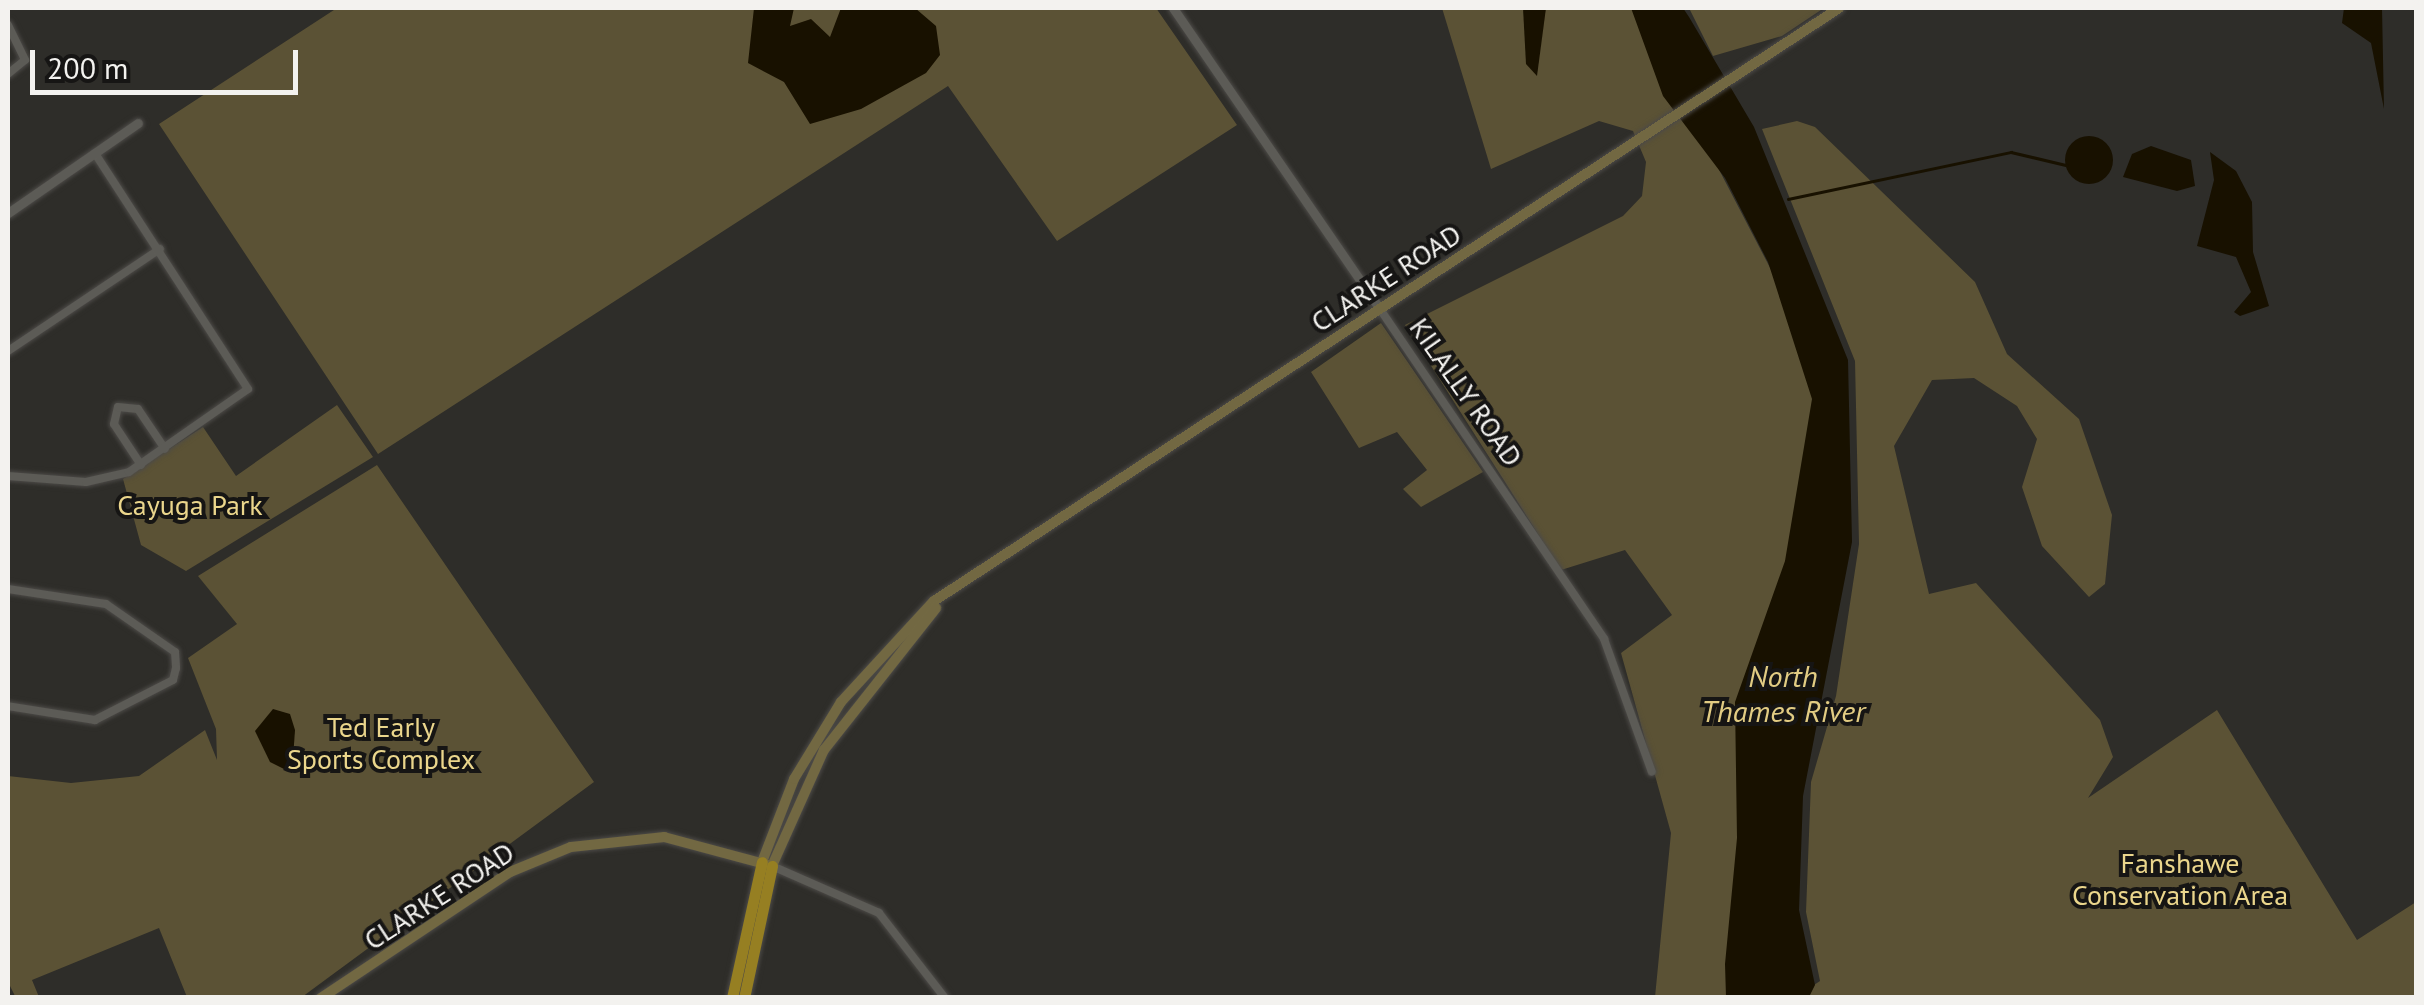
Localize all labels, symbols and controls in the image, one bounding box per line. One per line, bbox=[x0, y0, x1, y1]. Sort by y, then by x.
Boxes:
scale bar bbox=[35, 30, 302, 92]
text: 200 m bbox=[47, 48, 128, 87]
street label: CLARKE ROAD bbox=[1305, 217, 1467, 339]
street label: KILALLY ROAD bbox=[1402, 311, 1530, 473]
park label: Cayuga Park bbox=[117, 488, 263, 522]
water label: North Thames River bbox=[1701, 658, 1865, 728]
park label: Ted Early Sports Complex bbox=[287, 710, 475, 776]
street label: CLARKE ROAD bbox=[358, 835, 520, 957]
park label: Fanshawe Conservation Area bbox=[2071, 846, 2289, 912]

